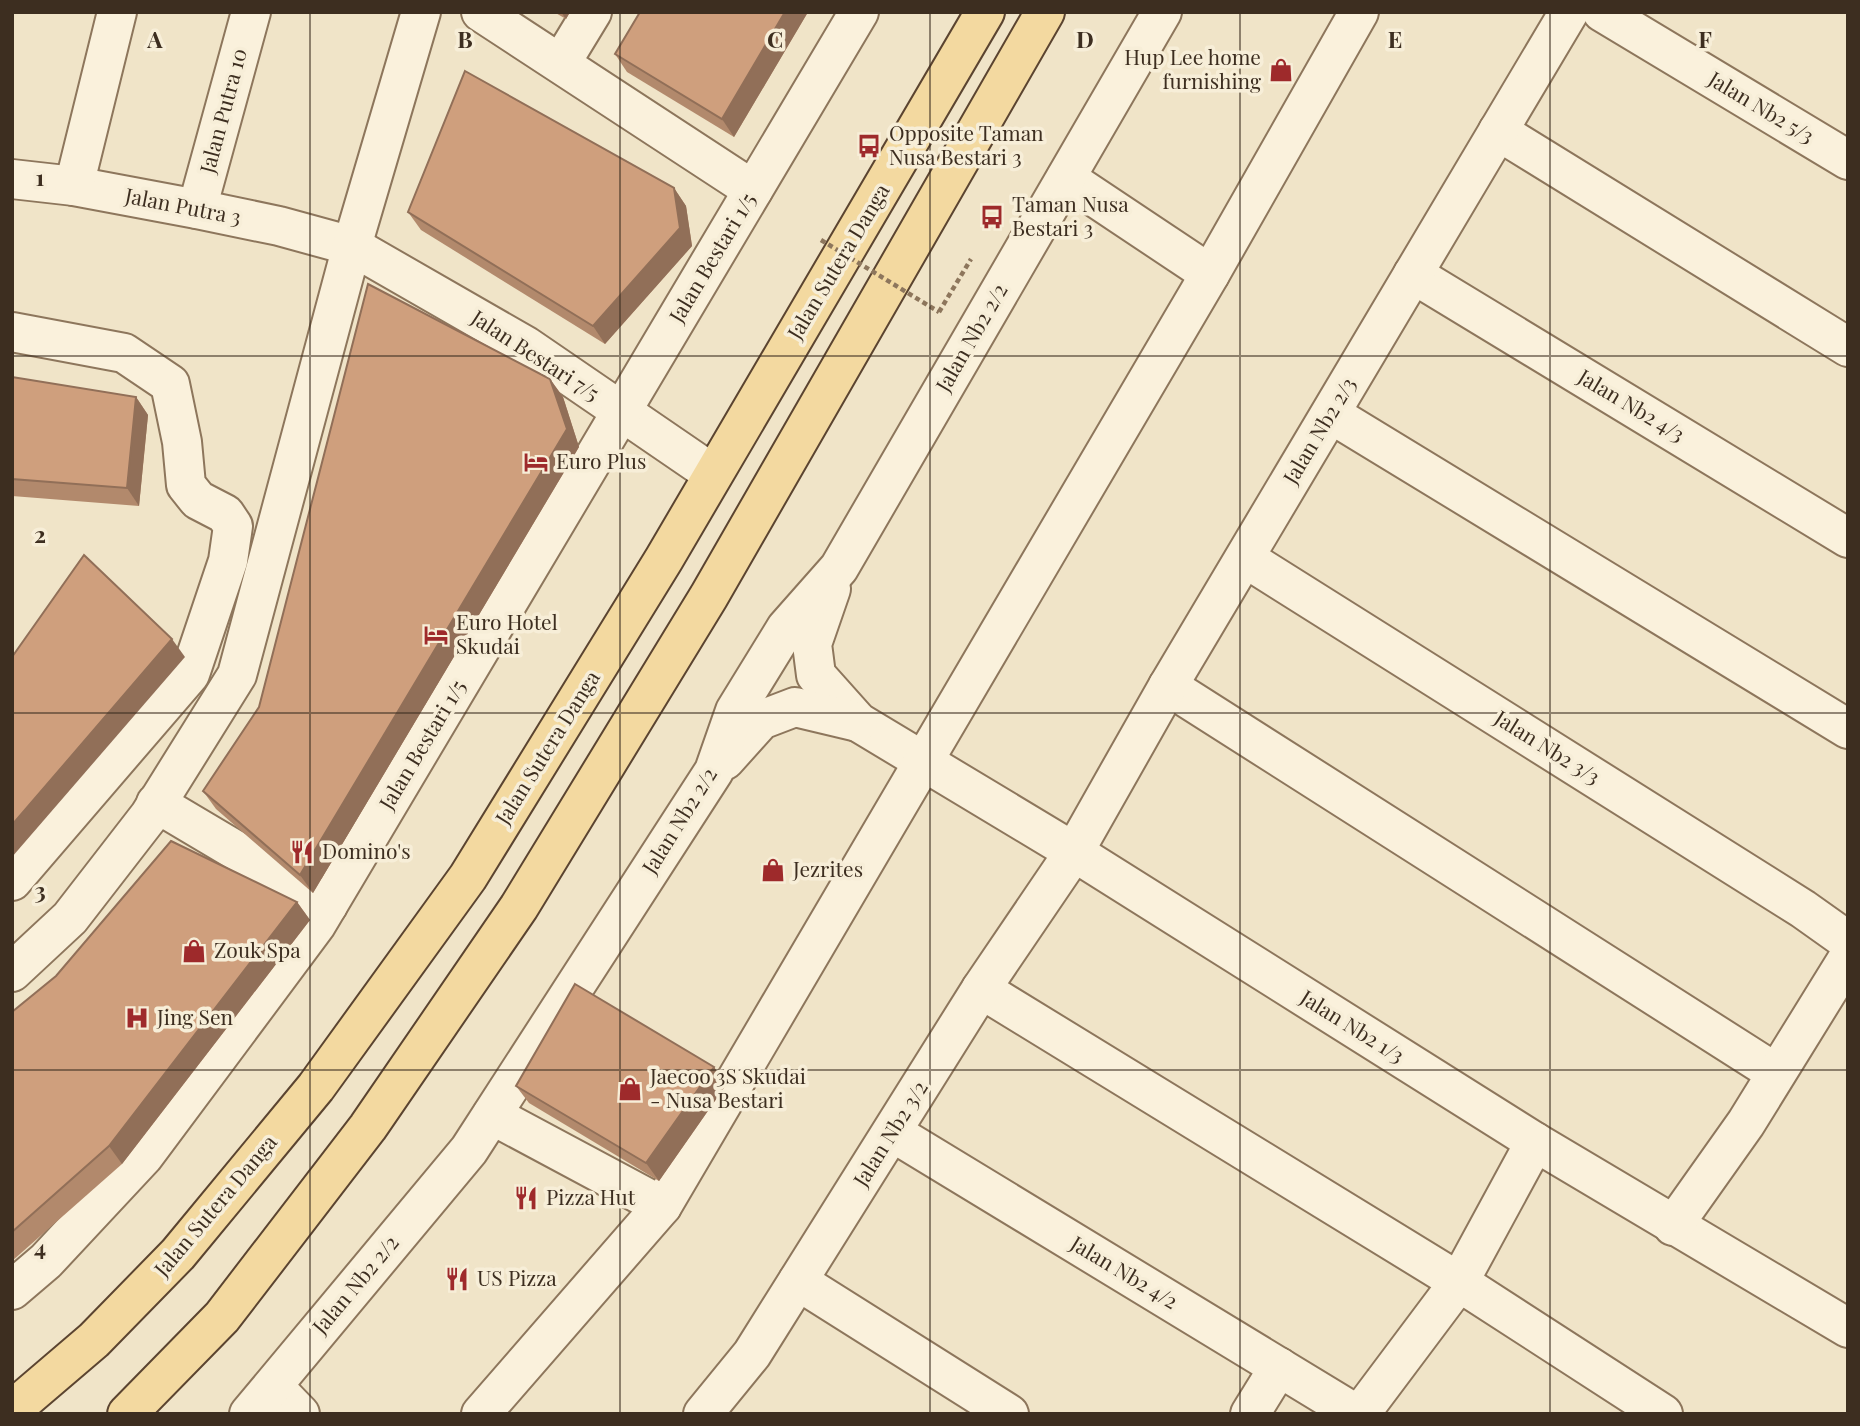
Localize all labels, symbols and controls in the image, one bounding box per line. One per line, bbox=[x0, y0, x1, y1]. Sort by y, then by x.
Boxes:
text: A bbox=[146, 23, 163, 54]
text: B bbox=[457, 23, 473, 54]
text: C bbox=[767, 23, 783, 54]
text: D bbox=[1076, 23, 1094, 54]
text: E bbox=[1388, 23, 1402, 54]
text: F bbox=[1698, 23, 1712, 54]
place label: Hup Lee home furnishing bbox=[1124, 42, 1261, 94]
street label: Jalan Putra 10 bbox=[192, 45, 252, 177]
shop icon: Hup Lee home furnishing bbox=[1267, 56, 1295, 84]
street label: Jalan Nb2 5/3 bbox=[1703, 63, 1820, 149]
place label: Opposite Taman Nusa Bestari 3 bbox=[889, 118, 1044, 170]
bus stop icon: Opposite Taman Nusa Bestari 3 bbox=[855, 132, 883, 160]
text: 1 bbox=[36, 161, 45, 192]
street label: Jalan Sutera Danga bbox=[779, 178, 895, 345]
street label: Jalan Putra 3 bbox=[122, 180, 244, 230]
street label: Jalan Bestari 1/5 bbox=[661, 187, 761, 328]
place label: Taman Nusa Bestari 3 bbox=[1012, 189, 1129, 241]
bus stop icon: Taman Nusa Bestari 3 bbox=[978, 203, 1006, 231]
street label: Jalan Nb2 2/2 bbox=[928, 278, 1013, 397]
street label: Jalan Bestari 7/5 bbox=[466, 302, 605, 406]
street label: Jalan Nb2 4/3 bbox=[1573, 361, 1691, 447]
street label: Jalan Nb2 2/3 bbox=[1275, 371, 1361, 489]
place label: Euro Plus bbox=[556, 446, 646, 474]
hotel icon: Euro Plus bbox=[522, 448, 550, 476]
text: 2 bbox=[34, 518, 46, 549]
place label: Euro Hotel Skudai bbox=[456, 607, 558, 659]
hotel icon: Euro Hotel Skudai bbox=[422, 621, 450, 649]
street label: Jalan Sutera Danga bbox=[487, 664, 605, 830]
street label: Jalan Bestari 1/5 bbox=[371, 674, 471, 815]
street label: Jalan Nb2 3/3 bbox=[1489, 702, 1606, 790]
street label: Jalan Nb2 2/2 bbox=[634, 761, 722, 879]
place label: Domino's bbox=[322, 836, 411, 864]
restaurant icon: Domino's bbox=[288, 838, 316, 866]
place label: Jezrites bbox=[792, 854, 863, 882]
shop icon: Jezrites bbox=[759, 856, 787, 884]
text: 3 bbox=[34, 874, 46, 905]
place label: Zouk Spa bbox=[214, 935, 301, 963]
shop icon: Zouk Spa bbox=[180, 937, 208, 965]
street label: Jalan Nb2 1/3 bbox=[1295, 982, 1410, 1068]
place label: Jing Sen bbox=[156, 1002, 234, 1030]
hospital icon: Jing Sen bbox=[123, 1004, 151, 1032]
place label: Jaecoo 3S Skudai - Nusa Bestari bbox=[649, 1061, 806, 1113]
shop icon: Jaecoo 3S Skudai - Nusa Bestari bbox=[616, 1075, 644, 1103]
street label: Jalan Nb2 3/2 bbox=[845, 1075, 933, 1192]
street label: Jalan Sutera Danga bbox=[146, 1128, 282, 1282]
place label: Pizza Hut bbox=[546, 1182, 636, 1210]
restaurant icon: Pizza Hut bbox=[512, 1184, 540, 1212]
street label: Jalan Nb2 4/2 bbox=[1065, 1228, 1184, 1314]
street label: Jalan Nb2 2/2 bbox=[304, 1229, 404, 1340]
text: 4 bbox=[34, 1231, 46, 1262]
place label: US Pizza bbox=[477, 1263, 557, 1291]
restaurant icon: US Pizza bbox=[443, 1265, 471, 1293]

